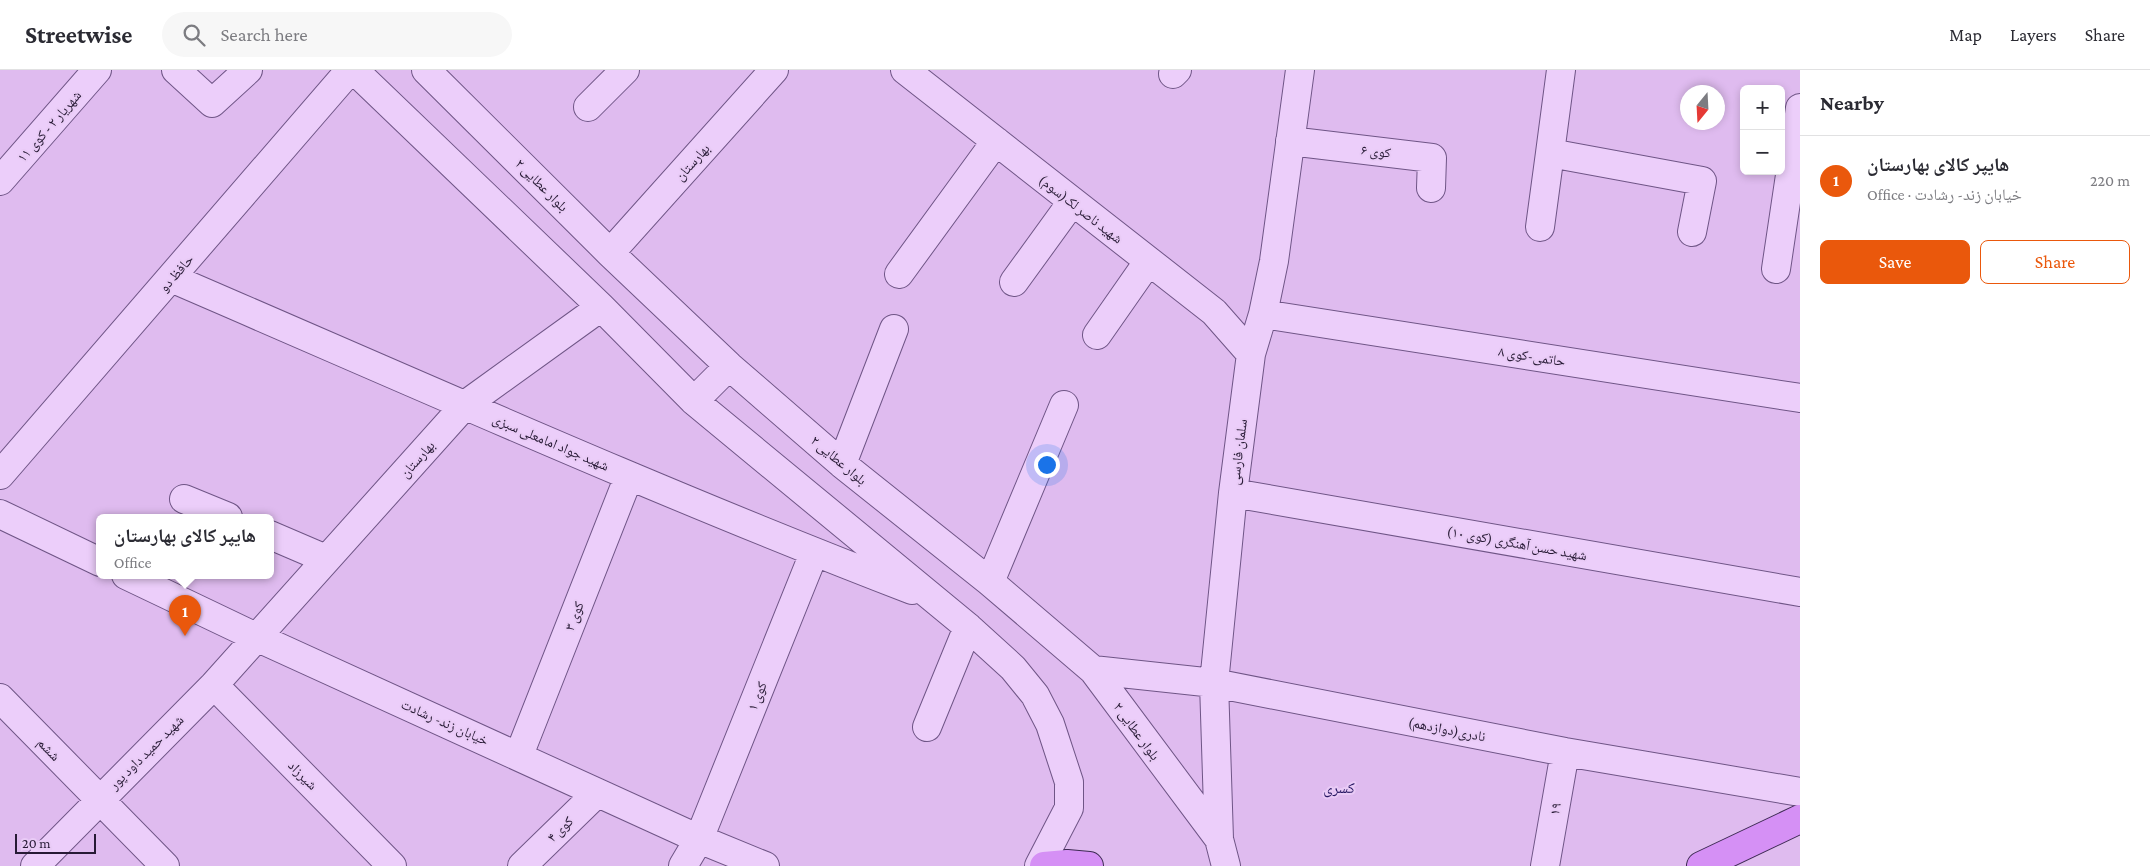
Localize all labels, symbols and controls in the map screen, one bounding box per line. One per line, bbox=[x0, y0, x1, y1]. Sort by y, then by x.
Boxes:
search box bbox=[162, 12, 512, 57]
text: Streetwise bbox=[25, 21, 132, 48]
icon: search bbox=[180, 21, 208, 49]
text: Search here bbox=[220, 24, 308, 45]
text: Map bbox=[1949, 25, 1982, 45]
text: Layers bbox=[2010, 25, 2057, 45]
text: Share bbox=[2085, 25, 2125, 45]
north arrow bbox=[1680, 85, 1725, 130]
map controls bbox=[1740, 85, 1785, 175]
button: + bbox=[1740, 85, 1785, 130]
street label: شهریار ۲ - کوی ۱۱ bbox=[14, 87, 85, 166]
text: Nearby bbox=[1820, 91, 1884, 115]
button: − bbox=[1740, 130, 1785, 175]
street label: بهارستان bbox=[671, 140, 714, 184]
street label: کوی ۶ bbox=[1360, 141, 1392, 162]
text: هایپر کالای بهارستان bbox=[1867, 154, 2009, 175]
street label: بلوار عطایی ۲ bbox=[512, 155, 572, 215]
street label: شهید ناصر لک(سوم) bbox=[1035, 171, 1126, 248]
text: 1 bbox=[1833, 172, 1839, 189]
text: 220 m bbox=[2090, 172, 2130, 189]
text: Office · خیابان زند- رشادت bbox=[1867, 186, 2022, 203]
button: Save bbox=[1820, 240, 1970, 284]
button: Share bbox=[1980, 240, 2130, 284]
street label: حافظ دو bbox=[155, 251, 197, 296]
street label: حاتمی-کوی ۸ bbox=[1497, 343, 1567, 370]
street label: شهید جواد امامعلی سبزی bbox=[490, 410, 612, 475]
street label: سلمان فارسی bbox=[1226, 418, 1251, 486]
street label: بلوار عطایی ۲ bbox=[807, 432, 870, 489]
street label: بهارستان bbox=[396, 437, 439, 481]
your location bbox=[1034, 452, 1060, 478]
popup bbox=[96, 514, 274, 579]
street label: شهید حسن آهنگری (کوی ۱۰) bbox=[1446, 523, 1588, 564]
text: هایپر کالای بهارستان bbox=[114, 525, 256, 546]
text: Office bbox=[114, 554, 151, 571]
pin: 1 bbox=[169, 595, 201, 636]
street label: کوی ۳ bbox=[561, 599, 588, 633]
street label: کوی ۱ bbox=[744, 679, 771, 713]
street label: خیابان زند- رشادت bbox=[398, 696, 491, 749]
street label: بلوار عطایی ۲ bbox=[1110, 699, 1164, 764]
street label: شهید حمید داود پور bbox=[105, 711, 187, 794]
street label: نادری(دوازدهم) bbox=[1407, 714, 1487, 746]
street label: ششم bbox=[33, 734, 64, 765]
street label: شیرزاد bbox=[284, 757, 321, 794]
district label: کسری bbox=[1323, 780, 1355, 798]
street label: ۱۹ bbox=[1546, 801, 1564, 817]
street label: کوی ۴ bbox=[544, 813, 577, 846]
scale bar bbox=[15, 831, 96, 854]
text: 20 m bbox=[22, 835, 50, 851]

